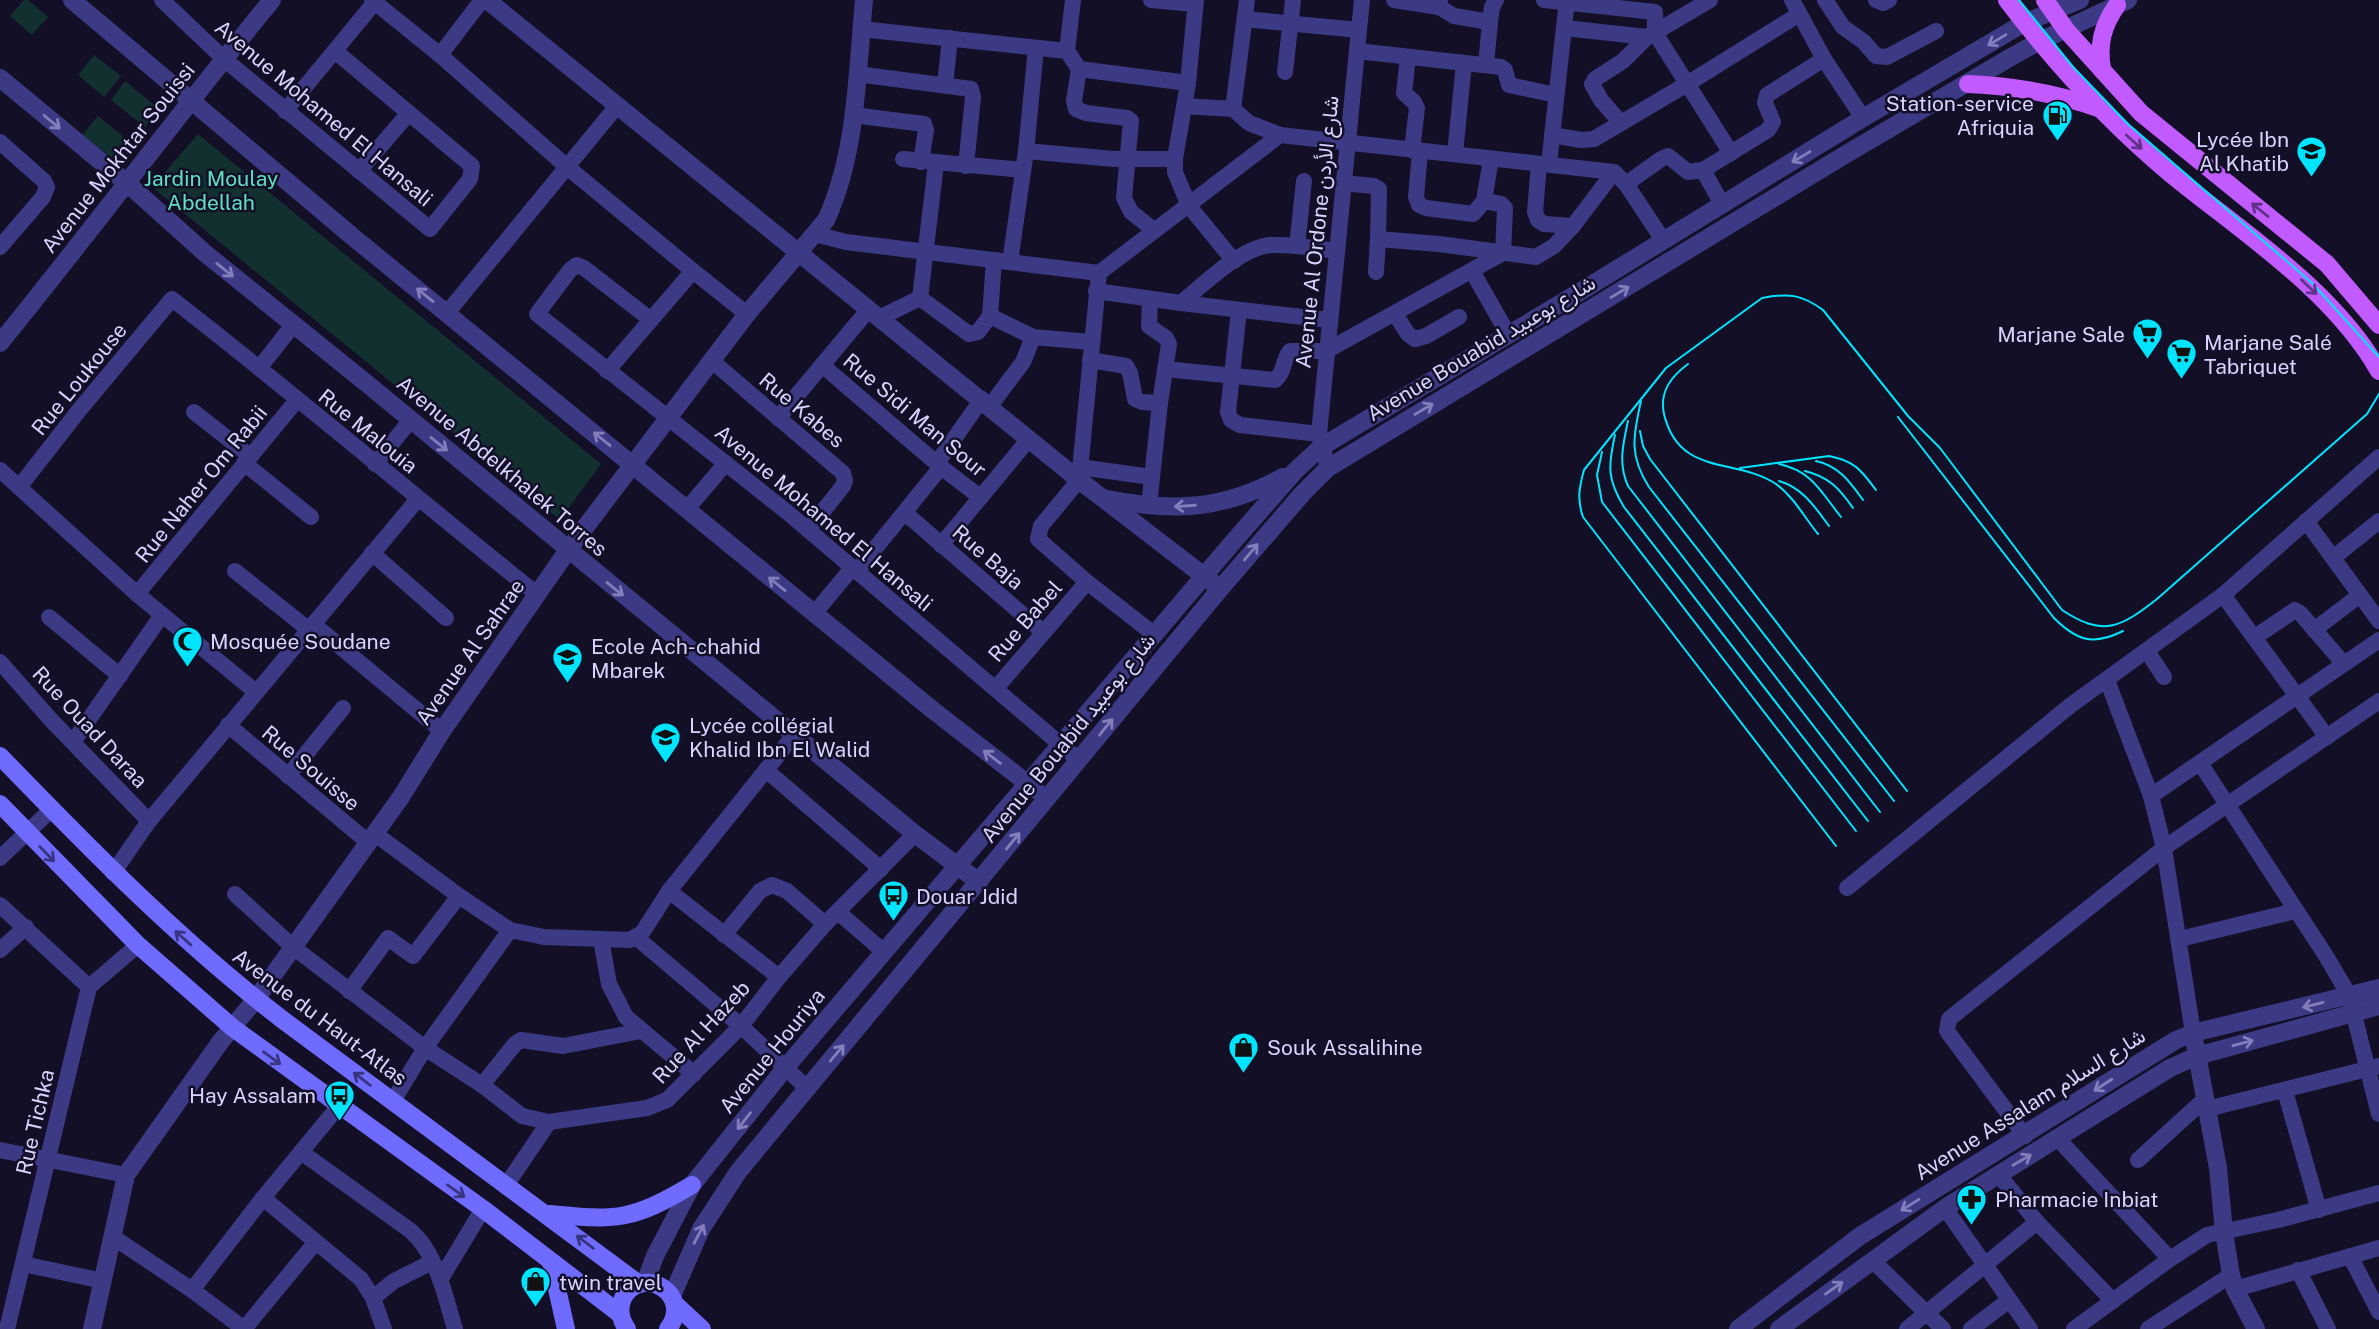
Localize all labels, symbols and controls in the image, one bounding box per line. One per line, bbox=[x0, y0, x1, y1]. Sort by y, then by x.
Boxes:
street label: Avenue Mohamed El Hansali bbox=[210, 15, 438, 211]
one-way arrow bbox=[1987, 34, 2007, 48]
street label: Avenue Mokhtar Souissi bbox=[36, 58, 200, 258]
place label: Station-service Afriquia bbox=[1886, 91, 2034, 140]
street label: Avenue Al Ordone شارع الأردن bbox=[1290, 94, 1346, 370]
fuel station icon: Station-service Afriquia bbox=[2040, 98, 2074, 142]
one-way arrow bbox=[43, 114, 61, 130]
place label: Lycée Ibn Al Khatib bbox=[2196, 127, 2289, 176]
one-way arrow bbox=[2125, 134, 2143, 150]
school or university icon: Lycée Ibn Al Khatib bbox=[2295, 134, 2329, 178]
one-way arrow bbox=[1792, 150, 1812, 164]
park label: Jardin Moulay Abdellah bbox=[144, 166, 278, 215]
one-way arrow bbox=[2252, 202, 2270, 218]
one-way arrow bbox=[215, 262, 234, 277]
street label: Avenue Bouabid شارع بوعبيد bbox=[1362, 270, 1601, 428]
one-way arrow bbox=[2300, 279, 2318, 295]
one-way arrow bbox=[1609, 285, 1629, 299]
one-way arrow bbox=[417, 288, 435, 303]
supermarket icon: Marjane Sale bbox=[2131, 317, 2165, 361]
street label: Rue Loukouse bbox=[26, 318, 132, 440]
place label: Marjane Sale bbox=[1997, 322, 2125, 347]
place label: Marjane Salé Tabriquet bbox=[2204, 330, 2332, 379]
supermarket icon: Marjane Salé Tabriquet bbox=[2164, 337, 2198, 381]
street label: Rue Sidi Man Sour bbox=[838, 348, 992, 482]
street label: Rue Kabes bbox=[754, 367, 850, 453]
street label: Avenue Abdelkhalek Torres bbox=[392, 371, 612, 561]
street label: Rue Malouia bbox=[313, 384, 423, 478]
street label: Rue Naher Om Rabii bbox=[130, 400, 272, 568]
one-way arrow bbox=[1414, 402, 1434, 416]
street label: Avenue Mohamed El Hansali bbox=[710, 420, 938, 616]
one-way arrow bbox=[593, 431, 611, 447]
one-way arrow bbox=[430, 437, 448, 452]
one-way arrow bbox=[1175, 500, 1197, 513]
street label: Rue Baja bbox=[947, 519, 1029, 595]
one-way arrow bbox=[1243, 543, 1259, 561]
street label: Avenue Al Sahrae bbox=[410, 574, 530, 730]
street label: Rue Babel bbox=[983, 575, 1067, 667]
one-way arrow bbox=[769, 576, 787, 592]
one-way arrow bbox=[606, 581, 624, 596]
mosque icon: Mosquée Soudane bbox=[170, 624, 204, 668]
street label: Avenue Bouabid شارع بوعبيد bbox=[976, 628, 1162, 849]
place label: Mosquée Soudane bbox=[210, 629, 391, 654]
place label: Ecole Ach-chahid Mbarek bbox=[591, 634, 761, 683]
school or university icon: Ecole Ach-chahid Mbarek bbox=[551, 641, 585, 685]
street label: Rue Ouad Daraa bbox=[27, 661, 153, 793]
place label: Lycée collégial Khalid Ibn El Walid bbox=[689, 713, 870, 762]
one-way arrow bbox=[1098, 719, 1114, 737]
street label: Rue Souisse bbox=[257, 720, 365, 816]
school or university icon: Lycée collégial Khalid Ibn El Walid bbox=[649, 720, 683, 764]
one-way arrow bbox=[984, 750, 1002, 765]
one-way arrow bbox=[1005, 832, 1021, 850]
one-way arrow bbox=[38, 845, 55, 862]
bus stop icon: Douar Jdid bbox=[876, 879, 910, 923]
place label: Douar Jdid bbox=[916, 884, 1018, 909]
one-way arrow bbox=[175, 930, 193, 946]
street label: Avenue du Haut-Atlas bbox=[228, 943, 412, 1091]
street label: Rue Al Hazeb bbox=[647, 975, 755, 1089]
street label: Avenue Houriya bbox=[714, 984, 830, 1118]
one-way arrow bbox=[2302, 999, 2325, 1012]
street label: Avenue Assalam شارع السلام bbox=[1910, 1023, 2151, 1187]
shop icon: Souk Assalihine bbox=[1227, 1030, 1261, 1074]
place label: Souk Assalihine bbox=[1267, 1035, 1423, 1060]
one-way arrow bbox=[2231, 1036, 2254, 1049]
one-way arrow bbox=[829, 1045, 845, 1063]
one-way arrow bbox=[262, 1050, 281, 1065]
street label: Rue Tichka bbox=[11, 1067, 59, 1177]
one-way arrow bbox=[353, 1071, 372, 1086]
one-way arrow bbox=[2094, 1077, 2113, 1092]
bus stop icon: Hay Assalam bbox=[322, 1078, 356, 1122]
place label: Hay Assalam bbox=[189, 1083, 316, 1108]
one-way arrow bbox=[736, 1111, 752, 1129]
one-way arrow bbox=[2011, 1153, 2031, 1167]
pharmacy icon: Pharmacie Inbiat bbox=[1955, 1182, 1989, 1226]
one-way arrow bbox=[446, 1184, 465, 1198]
place label: Pharmacie Inbiat bbox=[1995, 1187, 2158, 1212]
one-way arrow bbox=[1900, 1199, 1920, 1213]
one-way arrow bbox=[693, 1224, 706, 1245]
one-way arrow bbox=[576, 1235, 595, 1249]
shop icon: twin travel bbox=[519, 1265, 553, 1309]
place label: twin travel bbox=[559, 1270, 662, 1295]
one-way arrow bbox=[1824, 1281, 1843, 1295]

